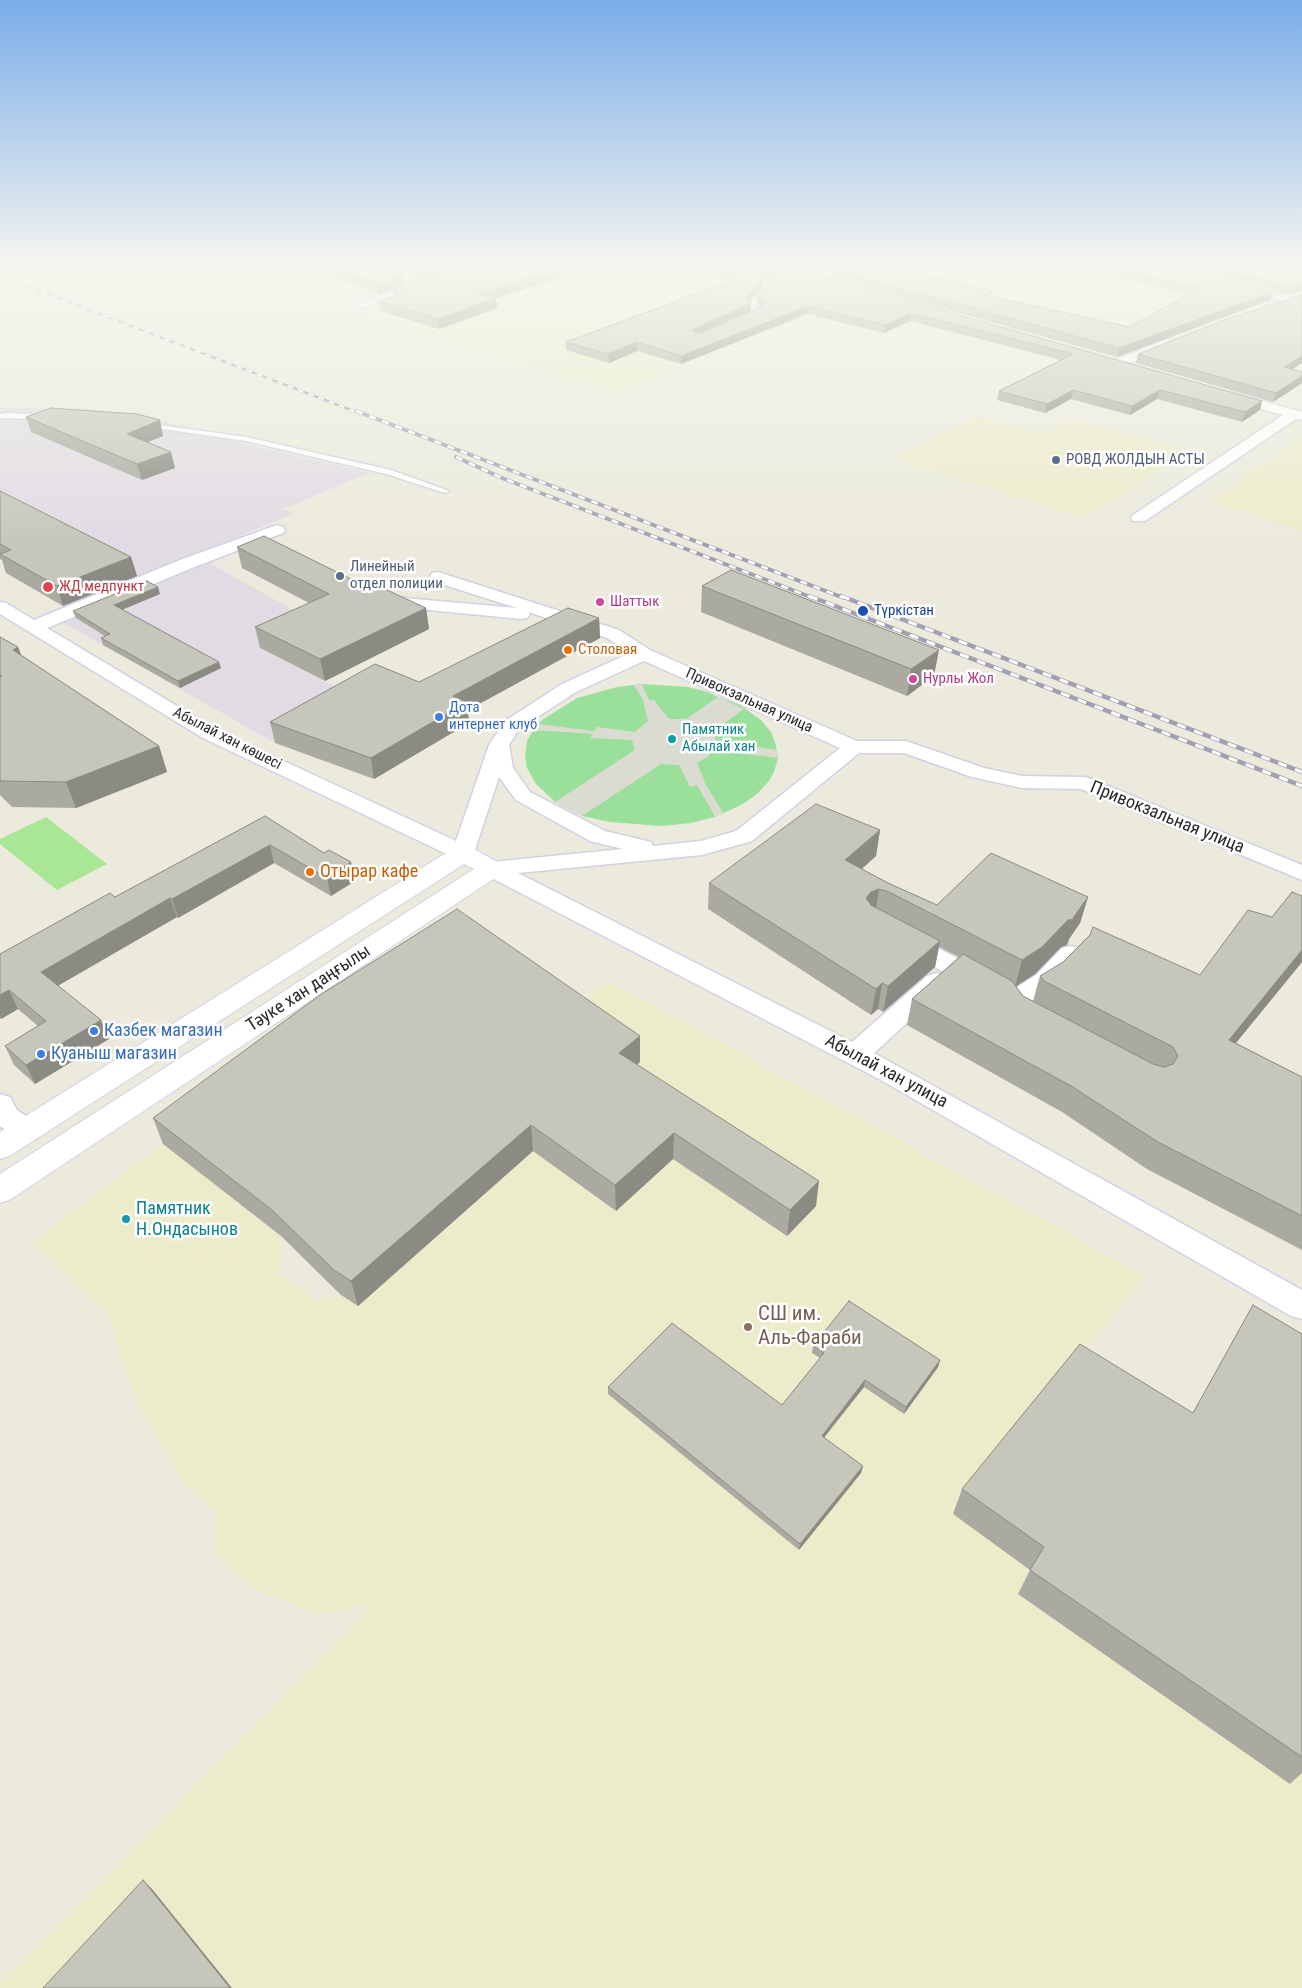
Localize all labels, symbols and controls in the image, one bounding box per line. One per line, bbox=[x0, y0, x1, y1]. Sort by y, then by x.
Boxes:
place label: РОВД ЖОЛДЫН АСТЫ bbox=[1066, 451, 1205, 469]
marker: РОВД ЖОЛДЫН АСТЫ bbox=[1050, 454, 1062, 466]
place label: Линейный отдел полиции bbox=[350, 558, 443, 593]
marker: Линейный отдел полиции bbox=[334, 570, 346, 582]
place label: ЖД медпункт bbox=[59, 578, 144, 596]
marker: ЖД медпункт bbox=[41, 580, 55, 594]
place label: Шаттык bbox=[610, 593, 659, 611]
marker: Шаттык bbox=[594, 596, 606, 608]
place label: Түркістан bbox=[874, 602, 934, 620]
marker: Түркістан bbox=[856, 604, 870, 618]
place label: Столовая bbox=[578, 641, 637, 659]
marker: Столовая bbox=[562, 644, 574, 656]
street label: Привокзальная улица bbox=[683, 665, 815, 737]
place label: Нурлы Жол bbox=[923, 670, 994, 688]
marker: Нурлы Жол bbox=[907, 673, 919, 685]
place label: Дота интернет клуб bbox=[449, 699, 537, 734]
street label: Абылай хан көшесі bbox=[170, 704, 284, 774]
marker: Дота интернет клуб bbox=[433, 711, 445, 723]
place label: Памятник Абылай хан bbox=[682, 721, 755, 756]
marker: Памятник Абылай хан bbox=[666, 733, 678, 745]
street label: Привокзальная улица bbox=[1087, 777, 1247, 859]
place label: Отырар кафе bbox=[320, 861, 418, 883]
marker: Отырар кафе bbox=[304, 866, 316, 878]
street label: Тәуке хан даңғылы bbox=[243, 941, 375, 1037]
place label: Казбек магазин bbox=[104, 1020, 223, 1042]
marker: Казбек магазин bbox=[88, 1025, 100, 1037]
street label: Абылай хан улица bbox=[821, 1031, 951, 1113]
place label: Куаныш магазин bbox=[51, 1043, 177, 1065]
marker: Куаныш магазин bbox=[35, 1048, 47, 1060]
place label: Памятник Н.Ондасынов bbox=[136, 1198, 238, 1240]
marker: Памятник Н.Ондасынов bbox=[120, 1213, 132, 1225]
place label: СШ им. Аль-Фараби bbox=[758, 1302, 862, 1352]
marker: СШ им. Аль-Фараби bbox=[742, 1321, 754, 1333]

